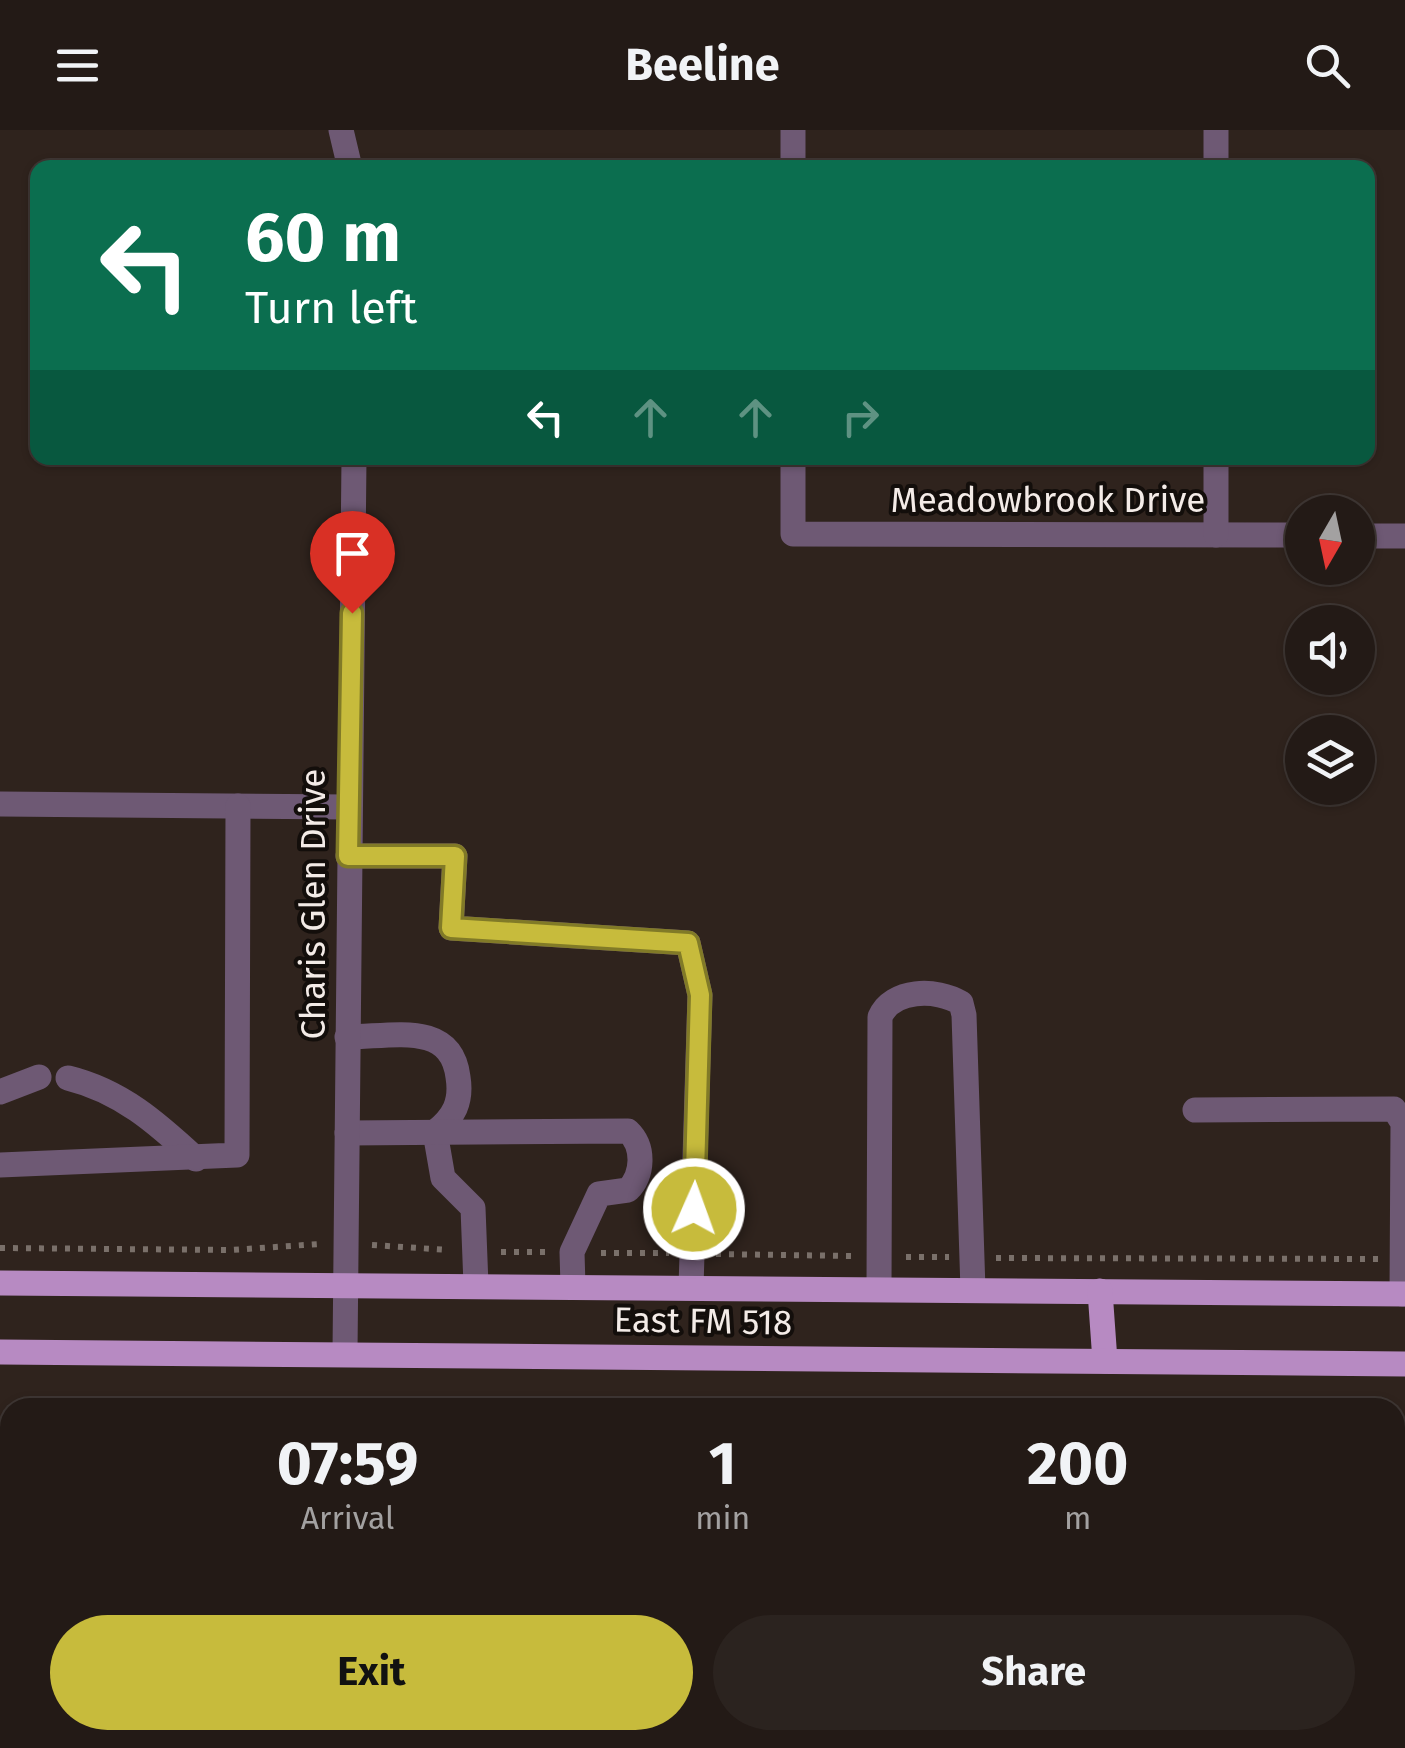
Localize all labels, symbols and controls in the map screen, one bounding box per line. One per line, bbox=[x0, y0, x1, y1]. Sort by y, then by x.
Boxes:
icon: menu bbox=[50, 38, 105, 93]
text: Beeline bbox=[625, 38, 780, 92]
icon: search bbox=[1300, 38, 1355, 93]
text: 60 m bbox=[245, 196, 401, 280]
icon: left bbox=[80, 200, 210, 330]
text: Turn left bbox=[245, 281, 417, 335]
icon: left bbox=[518, 390, 573, 445]
icon: ahead bbox=[623, 390, 678, 445]
icon: ahead bbox=[728, 390, 783, 445]
icon: right bbox=[833, 390, 888, 445]
street label: Meadowbrook Drive bbox=[891, 479, 1205, 521]
north arrow bbox=[1285, 495, 1375, 585]
map controls bbox=[1285, 495, 1375, 805]
pin bbox=[310, 511, 395, 614]
icon: arrive bbox=[325, 526, 380, 581]
button: sound bbox=[1285, 605, 1375, 695]
button: layers bbox=[1285, 715, 1375, 805]
street label: Charis Glen Drive bbox=[292, 769, 334, 1039]
position arrow bbox=[642, 1157, 746, 1261]
street label: East FM 518 bbox=[613, 1298, 793, 1344]
text: 07:59 bbox=[277, 1428, 418, 1500]
text: 1 bbox=[709, 1428, 737, 1500]
text: 200 bbox=[1027, 1428, 1128, 1500]
text: Arrival bbox=[301, 1499, 394, 1537]
text: min bbox=[695, 1499, 750, 1537]
text: m bbox=[1064, 1499, 1091, 1537]
button: Exit bbox=[50, 1615, 693, 1730]
button: Share bbox=[713, 1615, 1355, 1730]

